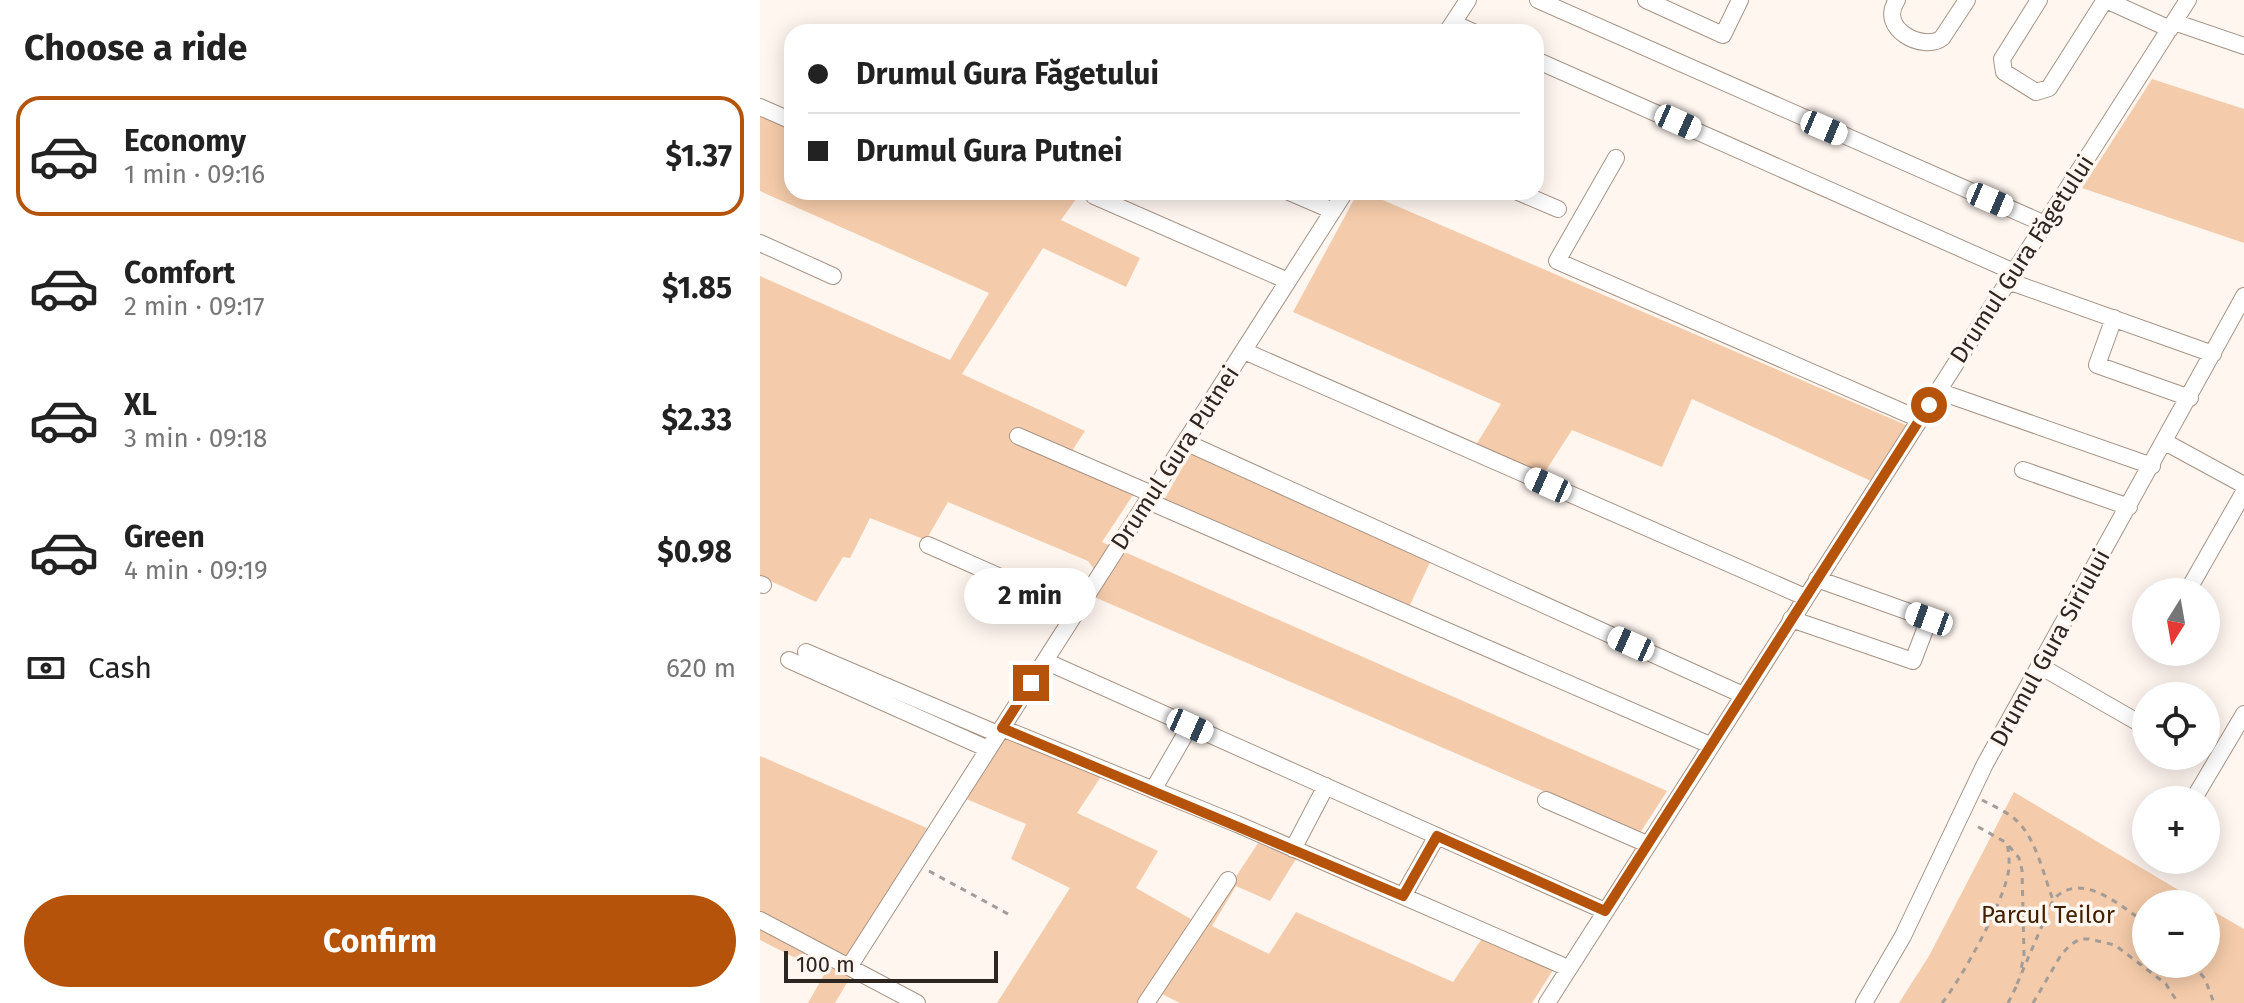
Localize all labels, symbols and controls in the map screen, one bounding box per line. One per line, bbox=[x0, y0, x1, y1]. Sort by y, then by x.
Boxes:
text: Choose a ride bbox=[24, 26, 247, 70]
text: Drumul Gura Făgetului bbox=[856, 56, 1159, 92]
car bbox=[1651, 101, 1705, 143]
car bbox=[1797, 108, 1851, 148]
icon: car bbox=[28, 120, 100, 192]
text: Economy bbox=[124, 123, 246, 159]
text: Drumul Gura Putnei bbox=[856, 133, 1123, 169]
text: $1.37 bbox=[666, 138, 732, 174]
street label: Drumul Gura Făgetului bbox=[1944, 150, 2100, 368]
text: 1 min · 09:16 bbox=[124, 159, 265, 190]
car bbox=[1963, 180, 2017, 220]
icon: car bbox=[28, 252, 100, 324]
text: Comfort bbox=[124, 255, 235, 291]
text: $1.85 bbox=[662, 270, 732, 306]
text: 2 min · 09:17 bbox=[124, 291, 265, 322]
street label: Drumul Gura Putnei bbox=[1105, 361, 1245, 555]
icon: car bbox=[28, 384, 100, 456]
text: XL bbox=[124, 387, 157, 423]
route start bbox=[1911, 387, 1947, 423]
text: $2.33 bbox=[661, 402, 732, 438]
text: 3 min · 09:18 bbox=[124, 423, 267, 454]
car bbox=[1521, 464, 1575, 506]
icon: car bbox=[28, 516, 100, 588]
text: Green bbox=[124, 519, 205, 555]
text: $0.98 bbox=[657, 534, 732, 570]
street label: Drumul Gura Siriului bbox=[1984, 544, 2116, 752]
text: 4 min · 09:19 bbox=[124, 555, 268, 586]
callout: 2 min bbox=[965, 567, 1097, 623]
north arrow bbox=[2132, 578, 2220, 666]
map controls bbox=[2132, 578, 2220, 978]
text: 2 min bbox=[998, 580, 1062, 611]
car bbox=[1902, 600, 1956, 638]
car bbox=[1604, 623, 1658, 665]
icon: cash bbox=[24, 646, 68, 690]
text: Cash bbox=[88, 650, 152, 686]
text: 620 m bbox=[666, 653, 736, 684]
route end bbox=[1013, 665, 1049, 701]
button: locate bbox=[2132, 682, 2220, 770]
car bbox=[1163, 705, 1217, 747]
button: + bbox=[2132, 786, 2220, 874]
button: − bbox=[2132, 890, 2220, 978]
button: Confirm bbox=[24, 895, 736, 987]
park label: Parcul Teilor bbox=[1981, 901, 2116, 929]
scale bar bbox=[784, 947, 998, 983]
text: 100 m bbox=[796, 951, 855, 978]

